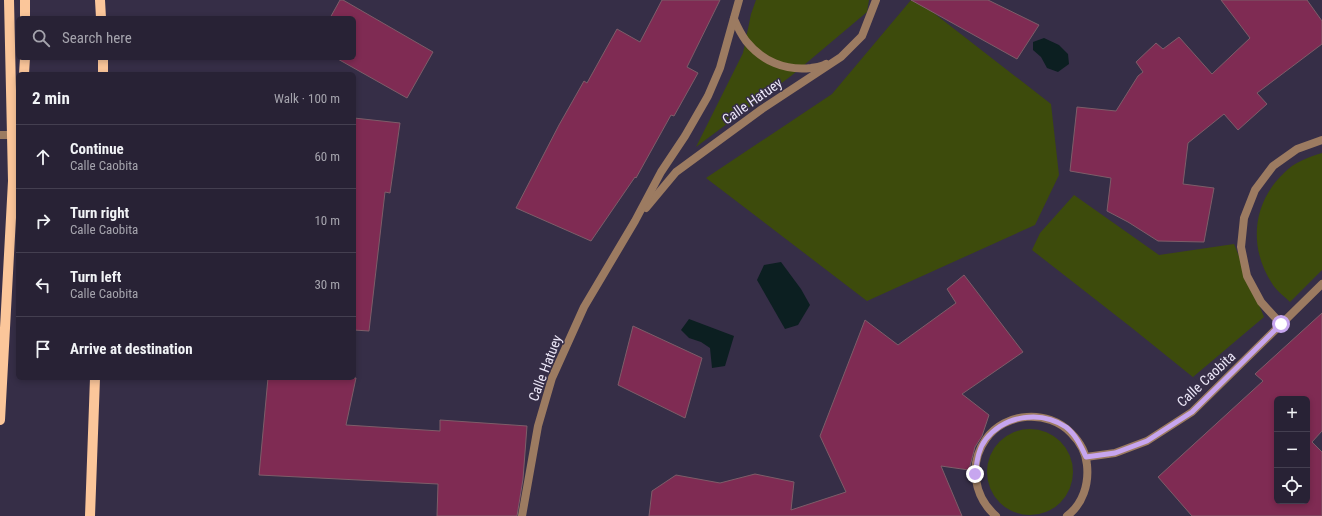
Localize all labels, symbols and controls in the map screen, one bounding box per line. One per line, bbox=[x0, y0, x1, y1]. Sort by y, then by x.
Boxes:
search box bbox=[16, 16, 356, 60]
icon: search bbox=[30, 27, 52, 49]
text: Search here bbox=[62, 29, 132, 47]
street label: Calle Hatuey bbox=[719, 74, 785, 127]
text: 2 min bbox=[32, 88, 70, 108]
text: Walk · 100 m bbox=[274, 91, 340, 106]
text: Continue bbox=[70, 140, 124, 158]
icon: ahead bbox=[32, 146, 54, 168]
text: 60 m bbox=[314, 149, 340, 164]
text: Calle Caobita bbox=[70, 158, 138, 173]
text: Turn right bbox=[70, 204, 129, 222]
icon: right bbox=[32, 210, 54, 232]
text: 10 m bbox=[314, 213, 340, 228]
text: Calle Caobita bbox=[70, 222, 138, 237]
text: Turn left bbox=[70, 268, 121, 286]
icon: left bbox=[32, 274, 54, 296]
text: 30 m bbox=[314, 277, 340, 292]
text: Calle Caobita bbox=[70, 286, 138, 301]
route start bbox=[1272, 315, 1290, 333]
street label: Calle Hatuey bbox=[525, 333, 565, 403]
icon: arrive bbox=[32, 338, 54, 360]
text: Arrive at destination bbox=[70, 340, 193, 358]
street label: Calle Caobita bbox=[1174, 348, 1238, 410]
map controls bbox=[1274, 396, 1310, 504]
button: + bbox=[1274, 396, 1310, 432]
button: − bbox=[1274, 432, 1310, 468]
route end bbox=[966, 465, 984, 483]
button: locate bbox=[1274, 468, 1310, 504]

